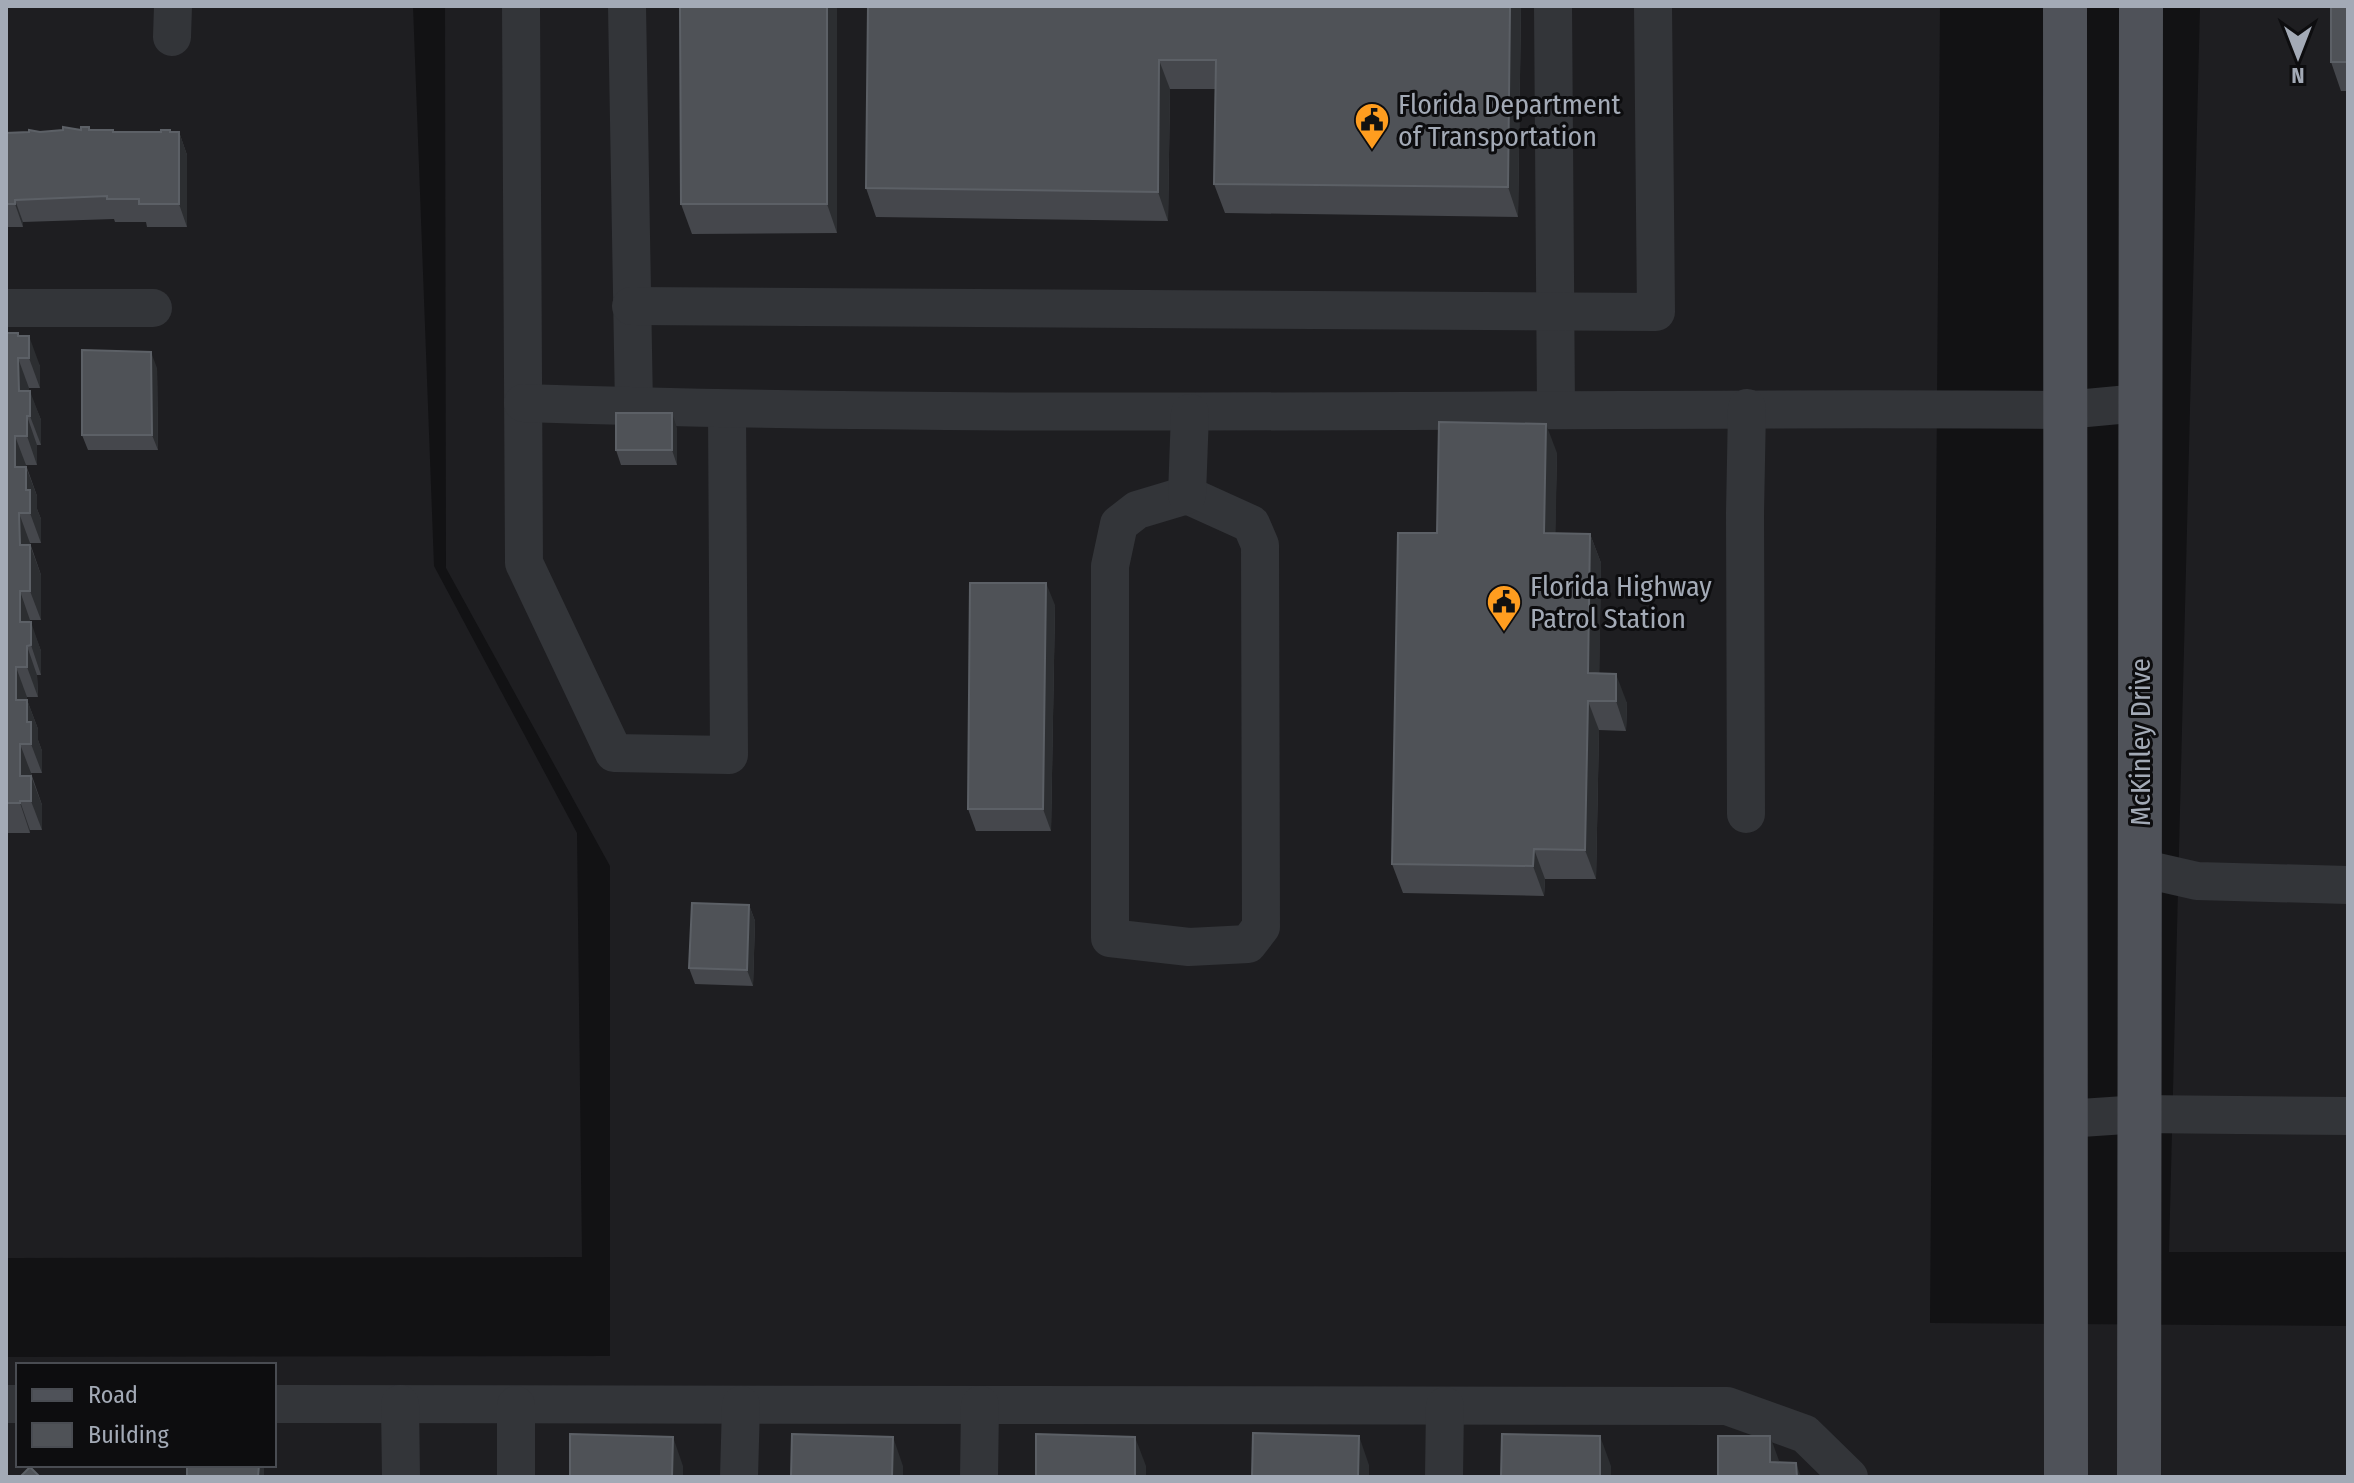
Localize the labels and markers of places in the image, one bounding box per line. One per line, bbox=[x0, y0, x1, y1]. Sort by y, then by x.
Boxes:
place label: Florida Department of Transportation bbox=[1398, 88, 1622, 153]
public building icon: Florida Department of Transportation bbox=[1353, 101, 1391, 151]
place label: Florida Highway Patrol Station bbox=[1530, 570, 1712, 635]
public building icon: Florida Highway Patrol Station bbox=[1485, 583, 1523, 633]

